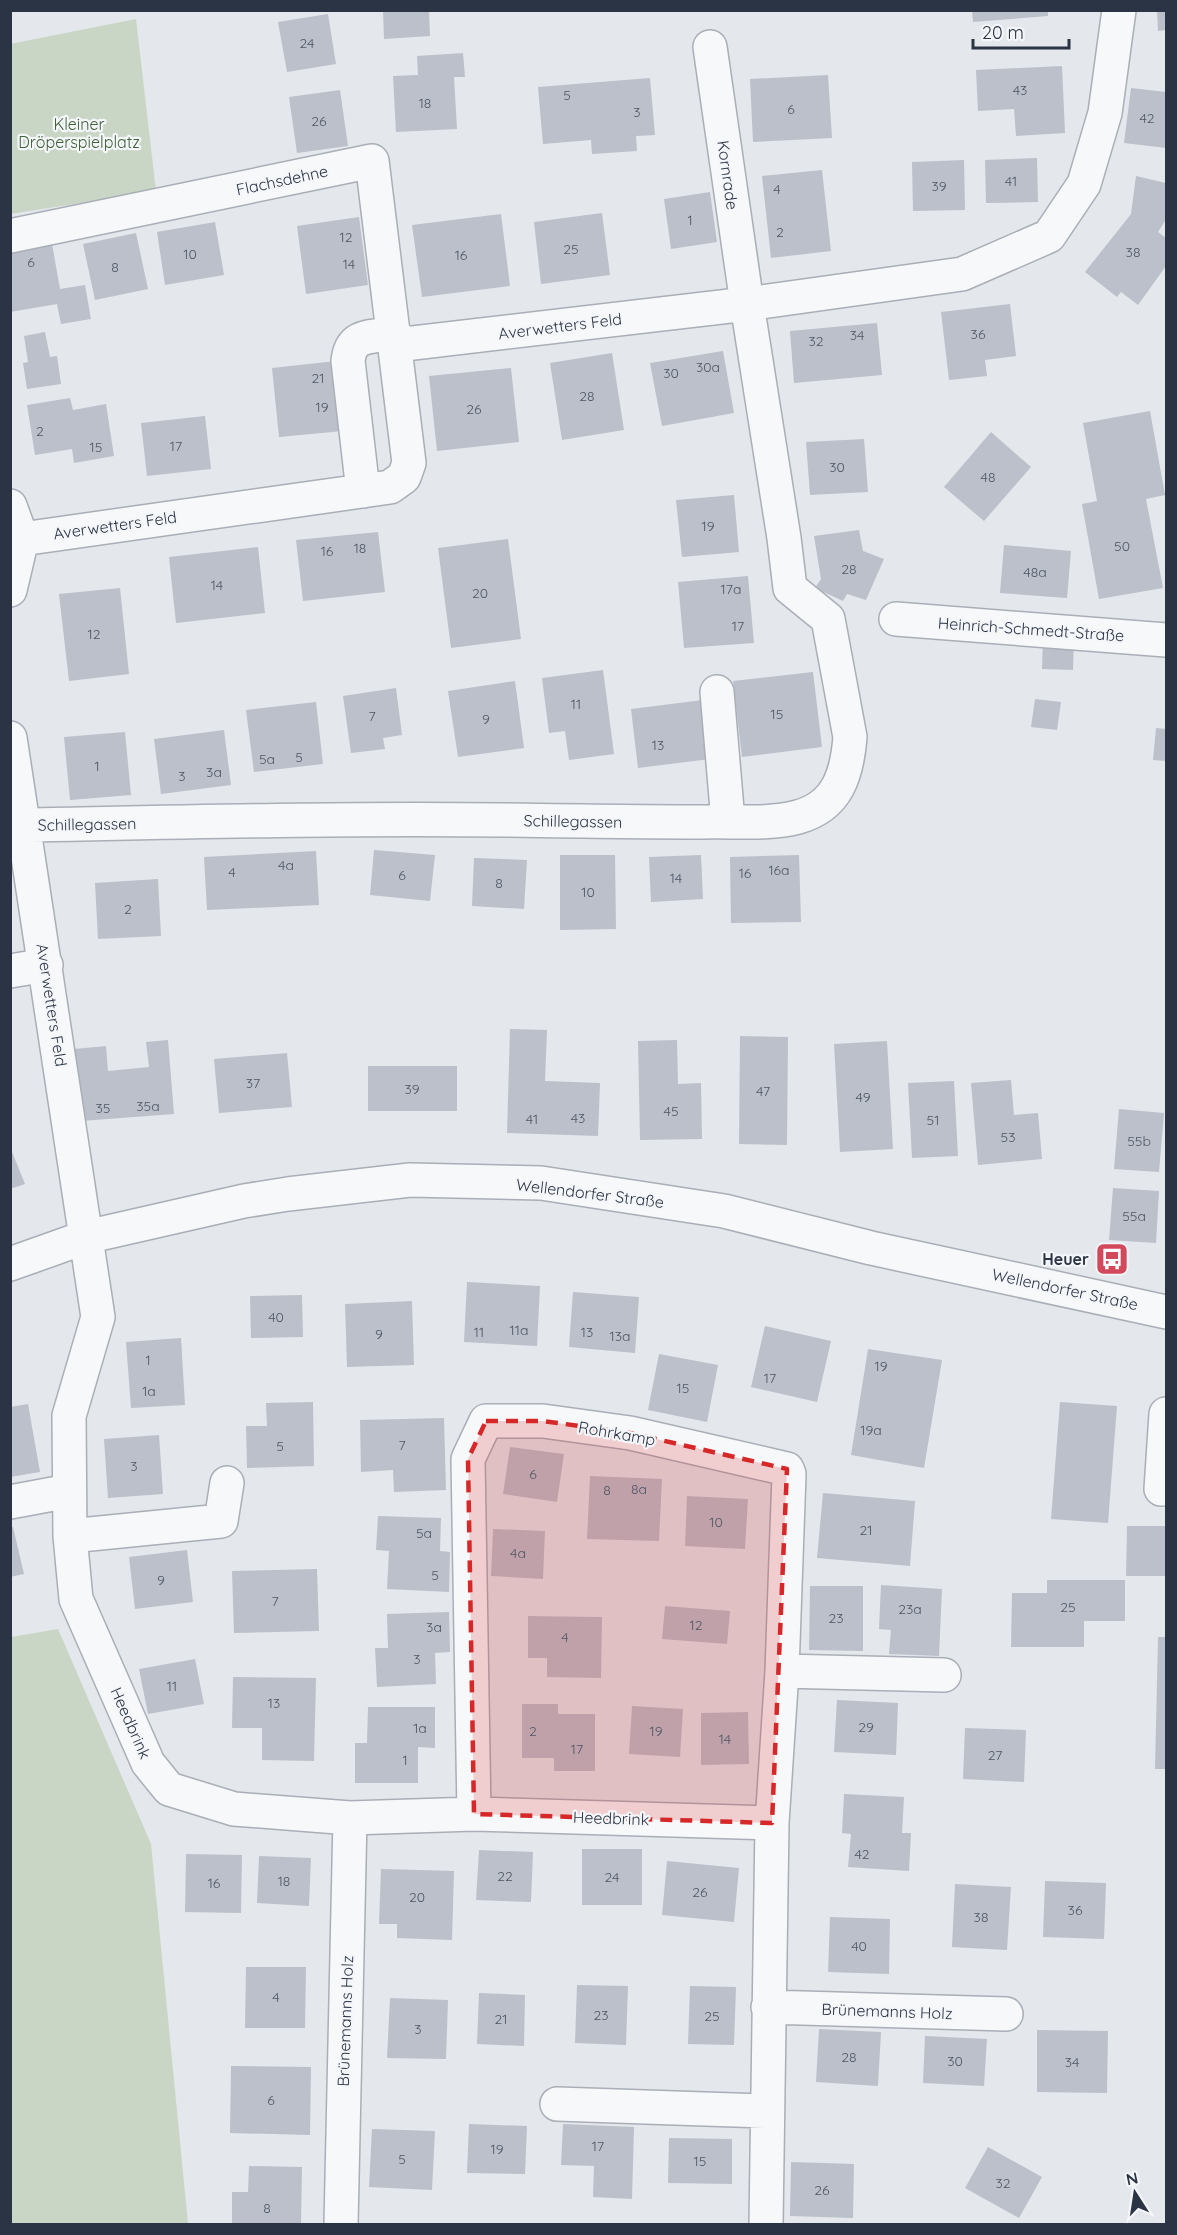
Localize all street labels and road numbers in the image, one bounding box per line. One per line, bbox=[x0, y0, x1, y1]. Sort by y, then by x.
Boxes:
street label: Kornrade bbox=[713, 139, 743, 211]
street label: Flachsdehne bbox=[234, 161, 330, 199]
street label: Averwetters Feld bbox=[497, 309, 623, 343]
street label: Averwetters Feld bbox=[52, 506, 178, 544]
street label: Heinrich-Schmedt-Straße bbox=[937, 613, 1125, 645]
street label: Schillegassen bbox=[523, 810, 623, 832]
street label: Schillegassen bbox=[37, 813, 137, 835]
street label: Averwetters Feld bbox=[32, 942, 72, 1068]
street label: Wellendorfer Straße bbox=[515, 1174, 665, 1212]
street label: Wellendorfer Straße bbox=[990, 1264, 1140, 1314]
street label: Rohrkamp bbox=[577, 1416, 657, 1450]
street label: Heedbrink bbox=[106, 1684, 156, 1762]
street label: Heedbrink bbox=[572, 1807, 650, 1829]
street label: Brünemanns Holz bbox=[333, 1955, 357, 2087]
street label: Brünemanns Holz bbox=[821, 1999, 953, 2023]

